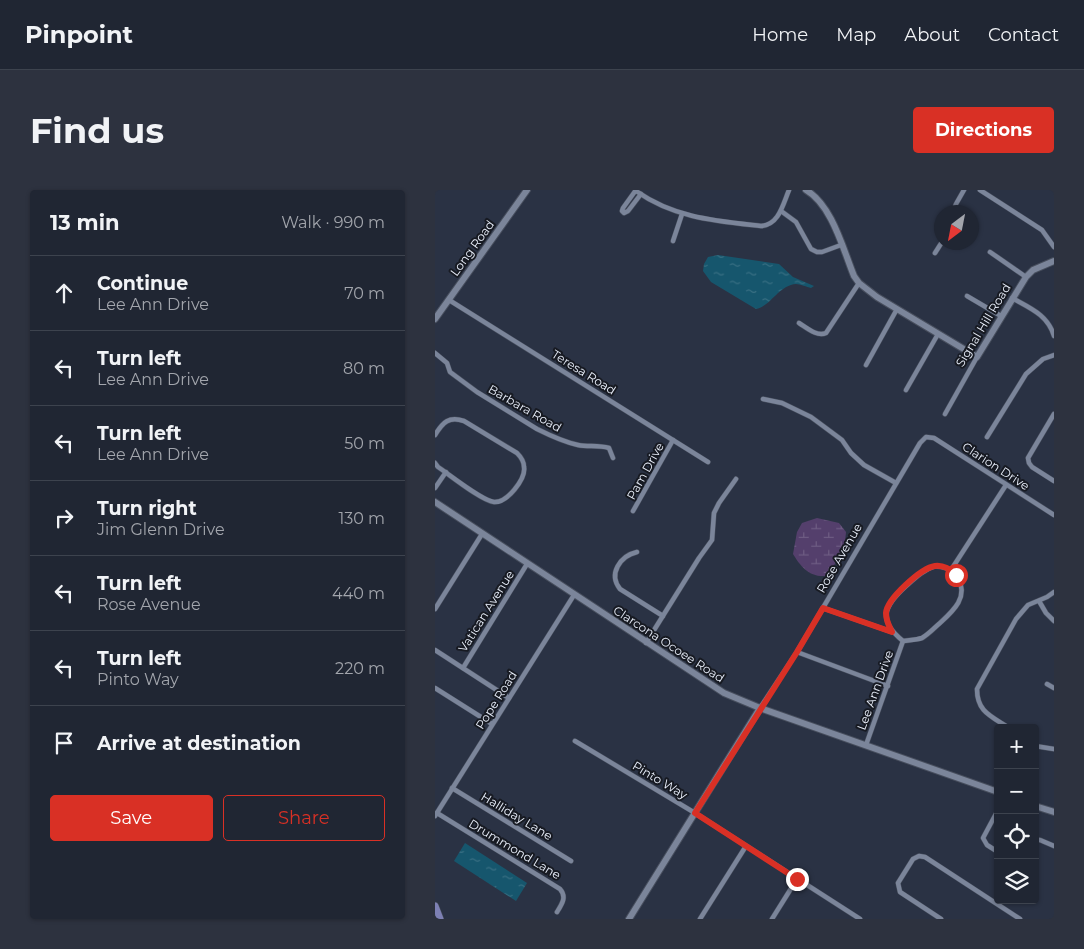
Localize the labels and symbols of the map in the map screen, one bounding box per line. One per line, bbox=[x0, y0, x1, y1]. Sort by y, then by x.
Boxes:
north arrow bbox=[934, 205, 979, 250]
street label: Long Road bbox=[447, 217, 497, 279]
street label: Signal Hill Road bbox=[952, 281, 1014, 369]
street label: Teresa Road bbox=[549, 346, 619, 398]
street label: Barbara Road bbox=[486, 381, 564, 435]
street label: Clarion Drive bbox=[960, 439, 1032, 493]
street label: Pam Drive bbox=[623, 440, 667, 502]
street label: Rose Avenue bbox=[813, 521, 865, 595]
route start bbox=[945, 564, 968, 587]
street label: Vatican Avenue bbox=[455, 567, 517, 655]
street label: Clarcona Ocoee Road bbox=[611, 603, 727, 685]
street label: Lee Ann Drive bbox=[854, 648, 896, 732]
street label: Pope Road bbox=[472, 668, 520, 732]
street label: Pinto Way bbox=[630, 758, 691, 802]
street label: Halliday Lane bbox=[479, 789, 555, 843]
street label: Drummond Lane bbox=[466, 816, 564, 882]
route end bbox=[786, 868, 809, 891]

